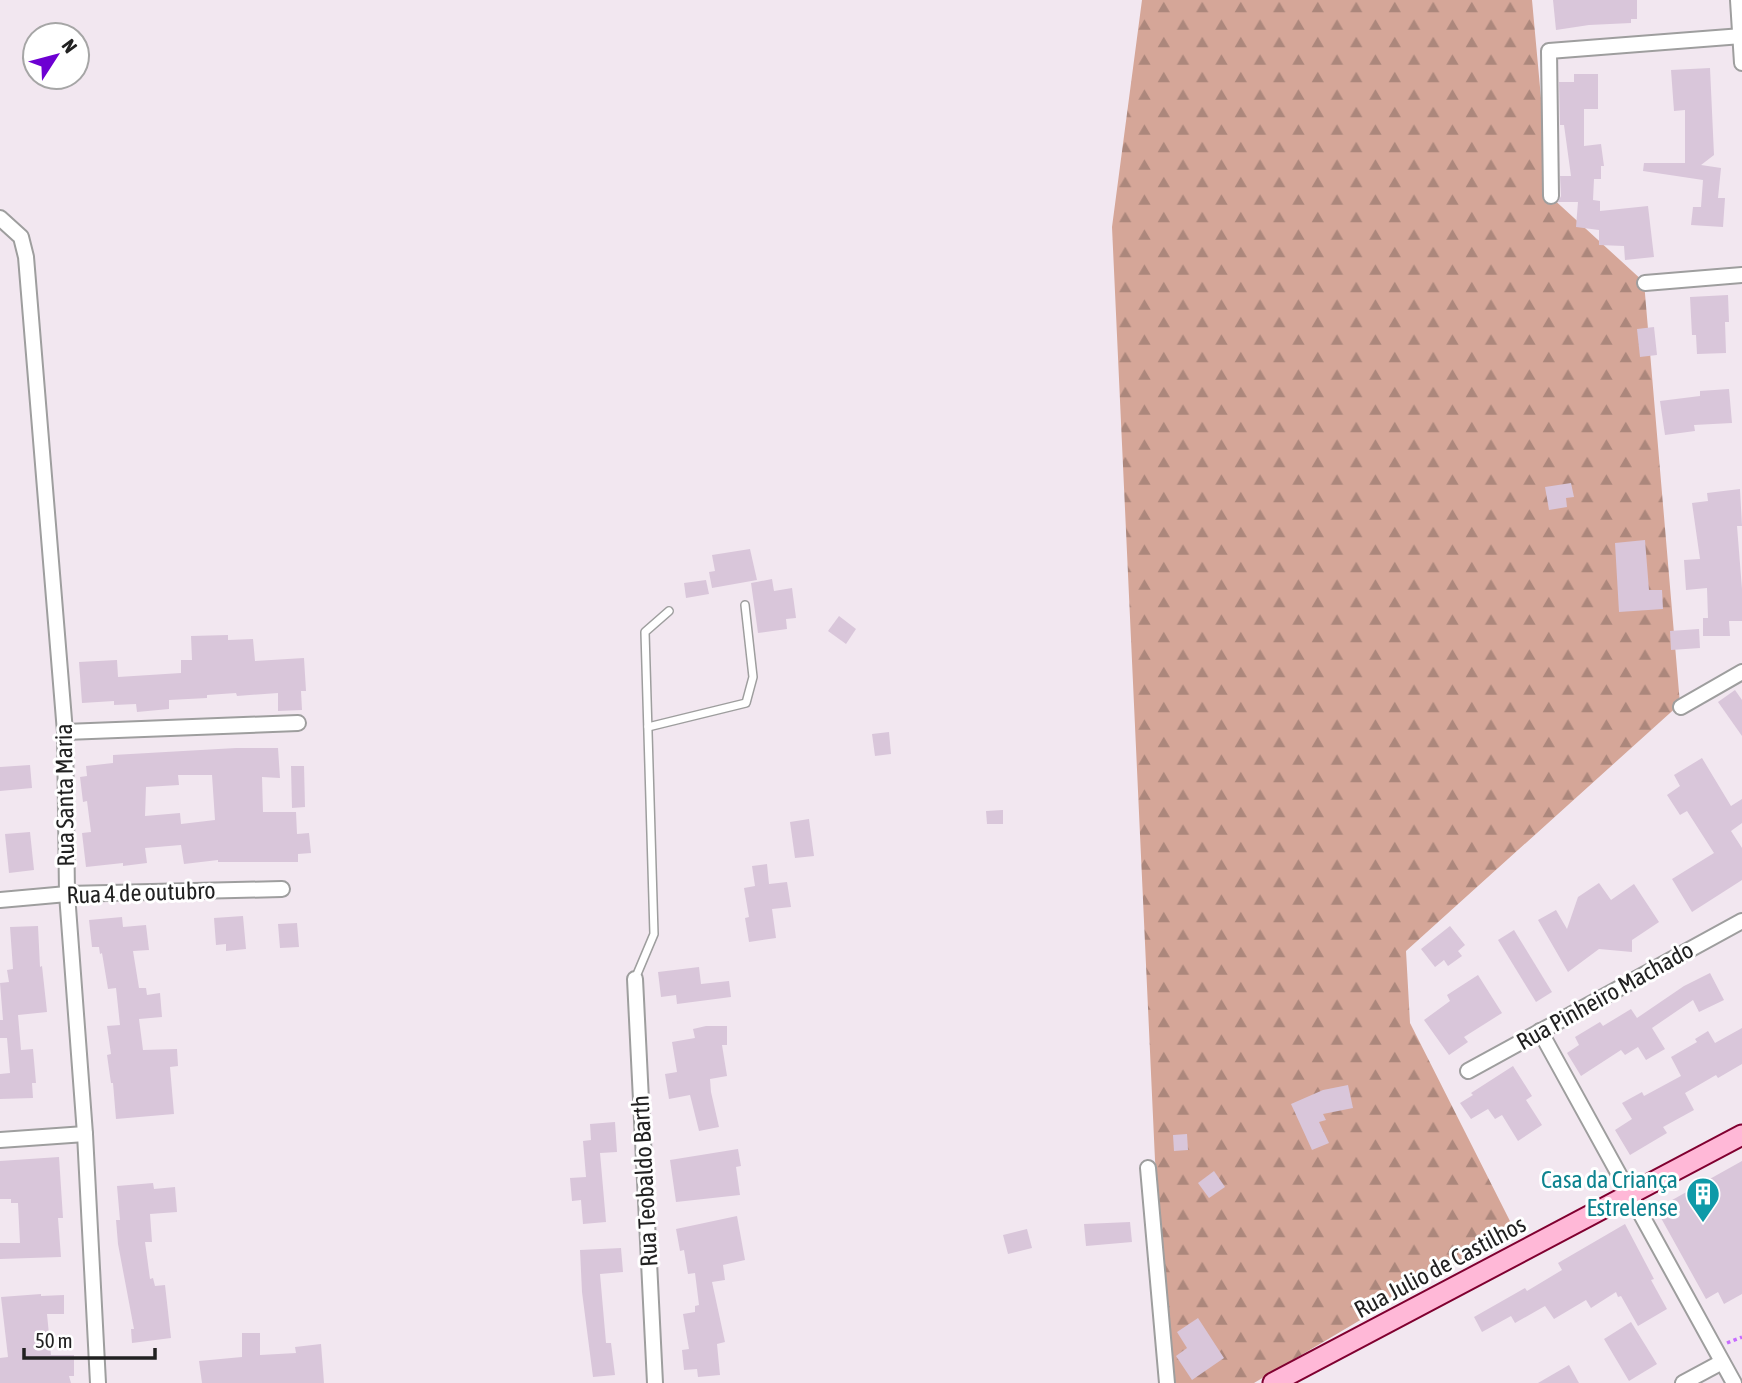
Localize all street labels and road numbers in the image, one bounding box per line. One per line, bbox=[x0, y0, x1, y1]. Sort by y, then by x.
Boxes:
street label: Rua Santa Maria bbox=[50, 723, 79, 867]
street label: Rua 4 de outubro bbox=[66, 876, 216, 909]
street label: Rua Pinheiro Machado bbox=[1512, 936, 1698, 1055]
street label: Rua Teobaldo Barth bbox=[627, 1095, 662, 1267]
street label: Rua Julio de Castilhos bbox=[1350, 1210, 1530, 1323]

